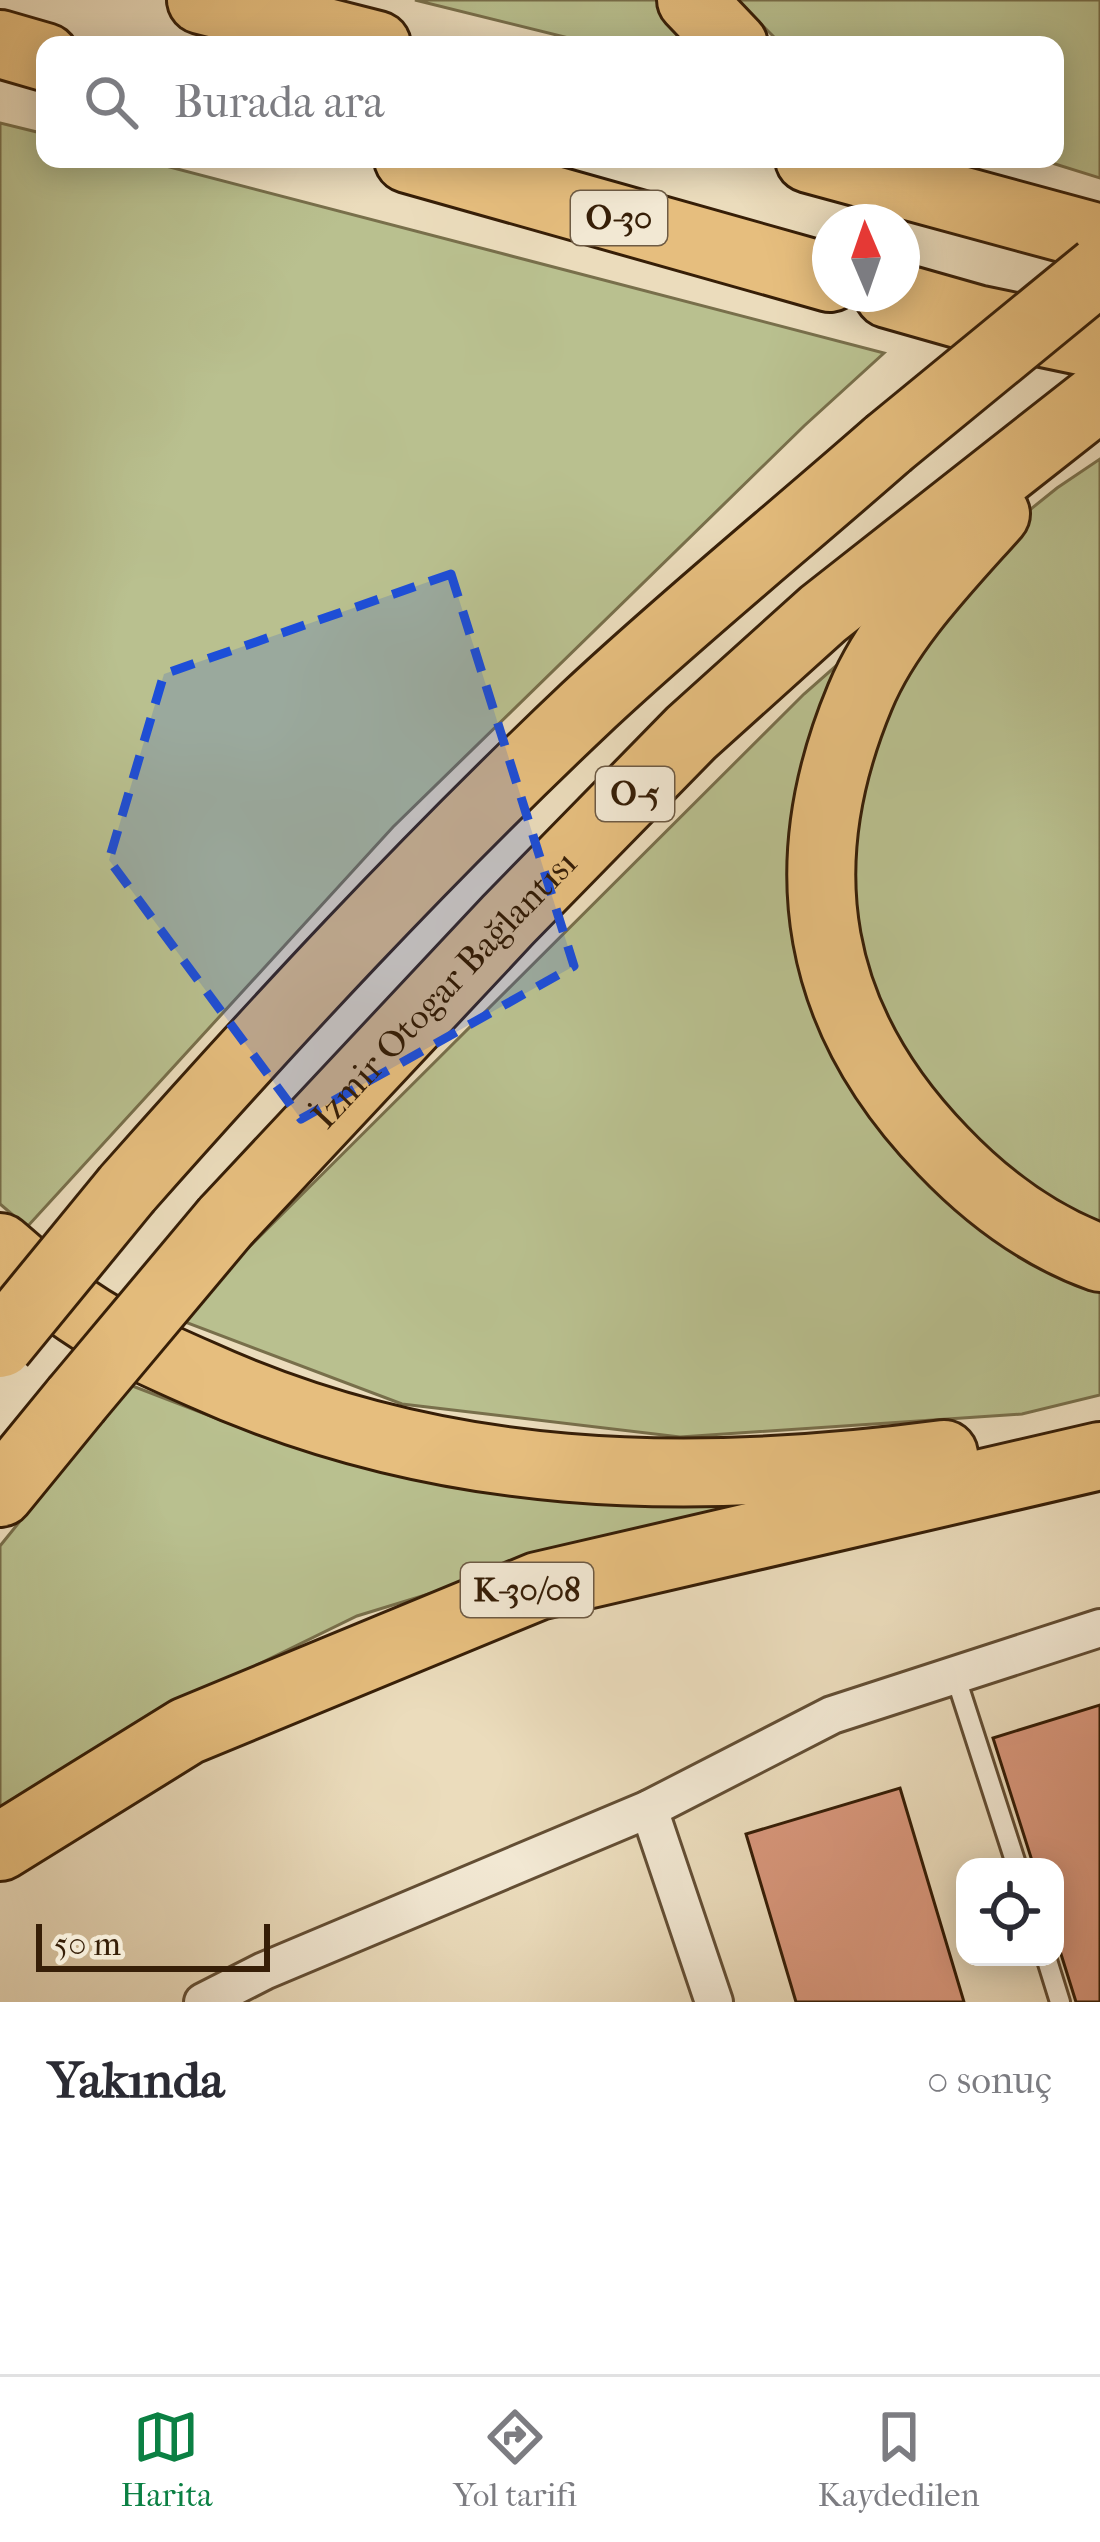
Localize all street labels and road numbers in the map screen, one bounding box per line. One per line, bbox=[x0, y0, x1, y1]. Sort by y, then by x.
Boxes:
road number: O-30 bbox=[571, 191, 667, 245]
road number: O-5 bbox=[596, 767, 674, 821]
street label: İzmir Otogar Bağlantısı bbox=[303, 842, 585, 1137]
road number: K-30/08 bbox=[461, 1563, 593, 1617]

